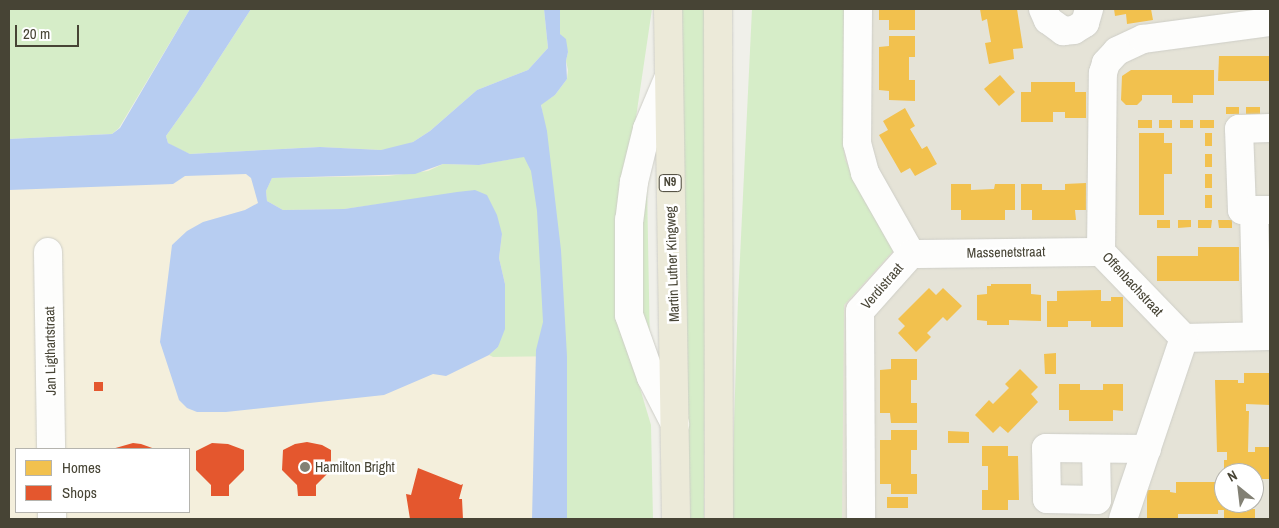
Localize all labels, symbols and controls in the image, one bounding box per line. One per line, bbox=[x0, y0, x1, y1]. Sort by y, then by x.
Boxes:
scale bar bbox=[18, 15, 81, 47]
text: 20 m bbox=[23, 23, 50, 44]
road number: N9 bbox=[658, 174, 682, 192]
street label: Martin Luther Kingweg bbox=[662, 206, 682, 322]
street label: Massenetstraat bbox=[967, 243, 1045, 261]
street label: Offenbachstraat bbox=[1099, 248, 1167, 320]
street label: Verdistraat bbox=[857, 260, 907, 312]
street label: Jan Ligthartstraat bbox=[41, 306, 59, 396]
legend bbox=[15, 448, 190, 513]
text: Homes bbox=[62, 457, 101, 478]
place label: Hamilton Bright bbox=[315, 459, 395, 475]
marker: Hamilton Bright bbox=[299, 461, 311, 473]
north arrow bbox=[1214, 463, 1264, 513]
text: N bbox=[1224, 466, 1240, 486]
text: Shops bbox=[62, 482, 97, 503]

